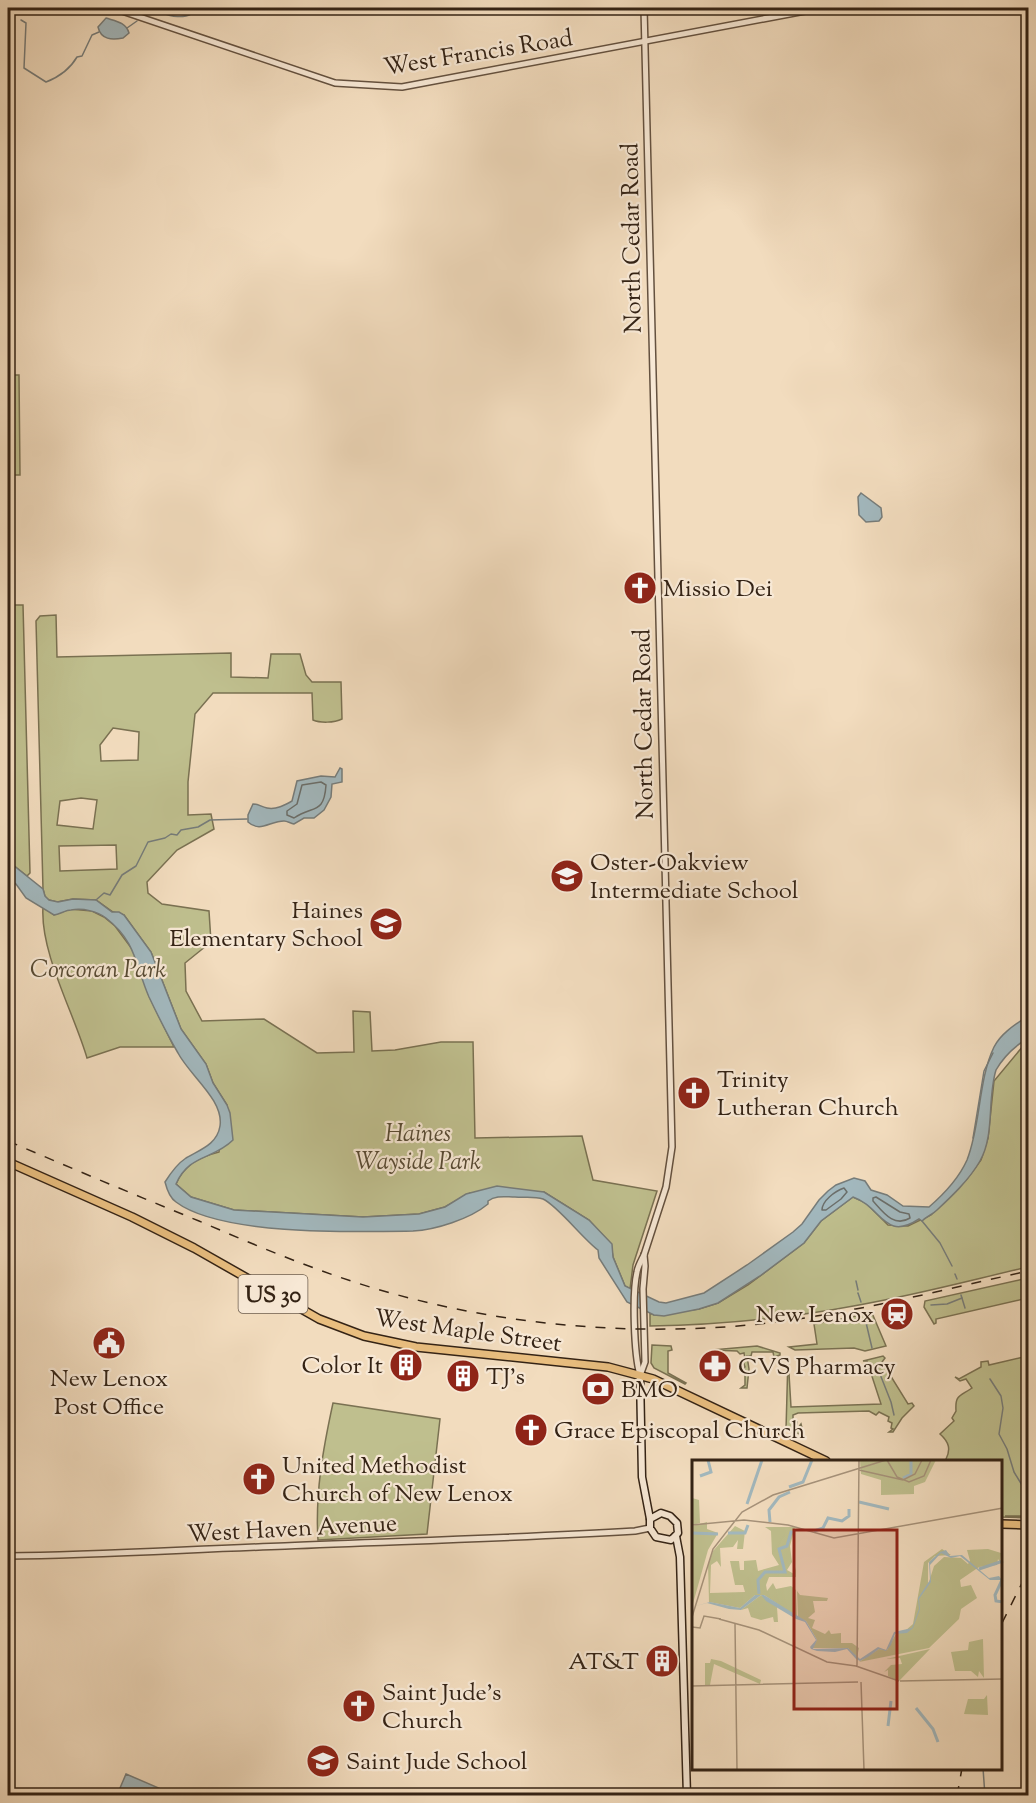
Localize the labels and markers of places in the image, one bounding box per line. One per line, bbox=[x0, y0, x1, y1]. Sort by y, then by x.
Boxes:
church icon: Missio Dei bbox=[622, 570, 658, 606]
place label: Missio Dei bbox=[663, 573, 773, 607]
place label: Oster-Oakview Intermediate School bbox=[590, 847, 799, 909]
school or university icon: Oster-Oakview Intermediate School bbox=[549, 858, 585, 894]
place label: Haines Elementary School bbox=[169, 895, 363, 957]
school or university icon: Haines Elementary School bbox=[368, 906, 404, 942]
place label: Trinity Lutheran Church bbox=[717, 1064, 899, 1126]
church icon: Trinity Lutheran Church bbox=[676, 1075, 712, 1111]
station icon: New Lenox bbox=[879, 1296, 915, 1332]
place label: New Lenox bbox=[756, 1299, 874, 1333]
public building icon: New Lenox Post Office bbox=[91, 1325, 127, 1361]
building icon: Color It bbox=[388, 1347, 424, 1383]
pharmacy icon: CVS Pharmacy bbox=[697, 1348, 733, 1384]
place label: Color It bbox=[302, 1350, 383, 1384]
place label: CVS Pharmacy bbox=[738, 1351, 896, 1385]
building icon: TJ's bbox=[445, 1358, 481, 1394]
place label: TJ's bbox=[486, 1361, 525, 1395]
place label: New Lenox Post Office bbox=[50, 1363, 168, 1425]
bank icon: BMO bbox=[580, 1371, 616, 1407]
place label: BMO bbox=[621, 1374, 678, 1408]
church icon: Grace Episcopal Church bbox=[513, 1412, 549, 1448]
place label: Grace Episcopal Church bbox=[554, 1415, 805, 1449]
place label: United Methodist Church of New Lenox bbox=[282, 1450, 513, 1512]
church icon: United Methodist Church of New Lenox bbox=[241, 1461, 277, 1497]
building icon: AT&T bbox=[644, 1643, 680, 1679]
place label: AT&T bbox=[568, 1646, 639, 1680]
place label: Saint Jude's Church bbox=[382, 1677, 501, 1739]
church icon: Saint Jude's Church bbox=[341, 1688, 377, 1724]
school or university icon: Saint Jude School bbox=[305, 1743, 341, 1779]
place label: Saint Jude School bbox=[346, 1746, 528, 1780]

